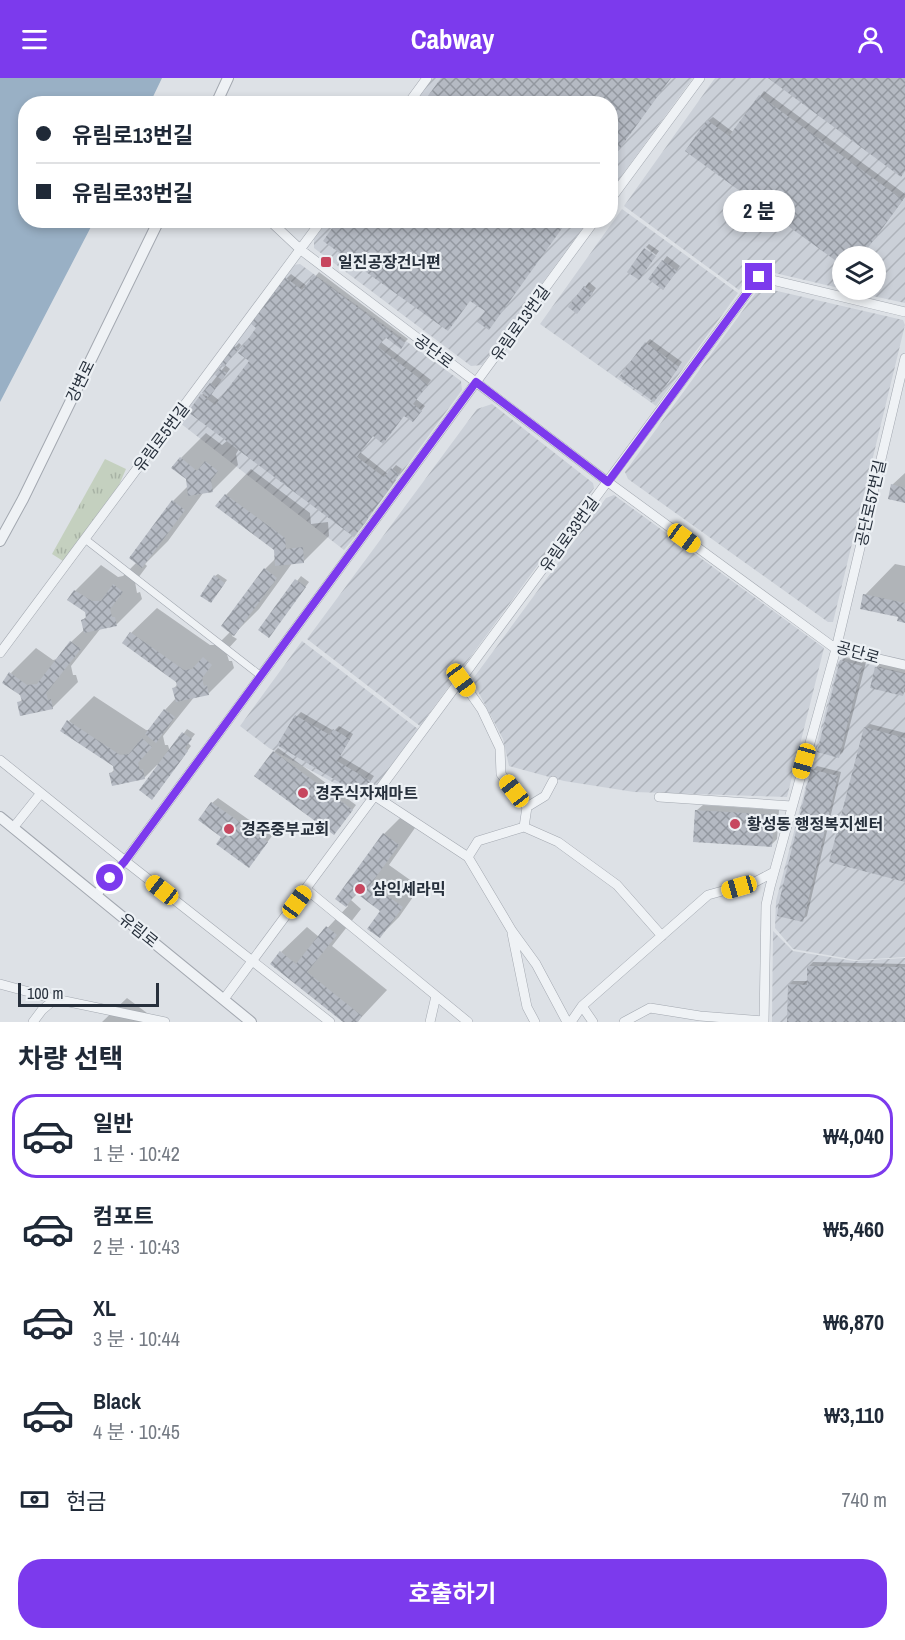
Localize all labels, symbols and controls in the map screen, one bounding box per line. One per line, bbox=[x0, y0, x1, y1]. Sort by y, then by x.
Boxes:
text: Cabway bbox=[411, 21, 494, 57]
icon: menu bbox=[18, 23, 51, 56]
icon: person bbox=[854, 23, 887, 56]
text: 유림로13번길 bbox=[72, 120, 193, 150]
text: 유림로33번길 bbox=[72, 178, 193, 208]
callout: 2 분 bbox=[723, 190, 795, 232]
text: 2 분 bbox=[743, 197, 775, 224]
map controls bbox=[832, 246, 886, 300]
button: layers bbox=[832, 246, 886, 300]
place label: 일진공장건너편 bbox=[338, 251, 441, 273]
marker: 일진공장건너편 bbox=[319, 255, 333, 269]
route end bbox=[745, 263, 772, 290]
street label: 유림로13번길 bbox=[485, 281, 555, 365]
street label: 공단로 bbox=[410, 329, 458, 373]
street label: 강변로 bbox=[60, 356, 100, 406]
street label: 유림로5번길 bbox=[128, 398, 194, 476]
street label: 공단로57번길 bbox=[849, 458, 891, 548]
street label: 유림로33번길 bbox=[534, 492, 604, 576]
car bbox=[664, 520, 704, 556]
street label: 공단로 bbox=[834, 635, 883, 669]
car bbox=[443, 660, 479, 700]
car bbox=[790, 741, 818, 781]
car bbox=[496, 771, 532, 811]
place label: 경주식자재마트 bbox=[315, 782, 418, 804]
marker: 경주식자재마트 bbox=[296, 786, 310, 800]
place label: 황성동 행정복지센터 bbox=[747, 813, 883, 835]
marker: 황성동 행정복지센터 bbox=[728, 817, 742, 831]
place label: 경주중부교회 bbox=[241, 818, 329, 840]
marker: 경주중부교회 bbox=[222, 822, 236, 836]
route start bbox=[96, 864, 123, 891]
car bbox=[142, 872, 182, 908]
car bbox=[719, 873, 759, 901]
place label: 삼익세라믹 bbox=[372, 878, 446, 900]
car bbox=[279, 882, 315, 922]
marker: 삼익세라믹 bbox=[353, 882, 367, 896]
street label: 유림로 bbox=[115, 908, 163, 953]
scale bar bbox=[18, 980, 159, 1007]
text: 100 m bbox=[27, 982, 63, 1004]
text: 차량 선택 bbox=[18, 1040, 124, 1076]
text: 일반 bbox=[93, 1108, 133, 1138]
icon: car bbox=[21, 1109, 75, 1163]
text: ₩4,040 bbox=[823, 1121, 884, 1151]
text: 1 분 · 10:42 bbox=[93, 1140, 180, 1167]
text: 컴포트 bbox=[93, 1201, 154, 1231]
icon: car bbox=[21, 1202, 75, 1256]
text: ₩5,460 bbox=[823, 1214, 884, 1244]
text: 2 분 · 10:43 bbox=[93, 1233, 180, 1260]
text: XL bbox=[93, 1293, 116, 1323]
icon: car bbox=[21, 1295, 75, 1349]
text: ₩6,870 bbox=[823, 1307, 884, 1337]
text: 3 분 · 10:44 bbox=[93, 1325, 180, 1352]
text: Black bbox=[93, 1386, 141, 1416]
icon: car bbox=[21, 1388, 75, 1442]
text: ₩3,110 bbox=[824, 1400, 884, 1430]
text: 4 분 · 10:45 bbox=[93, 1418, 180, 1445]
icon: cash bbox=[18, 1483, 51, 1516]
text: 현금 bbox=[66, 1486, 106, 1516]
text: 740 m bbox=[841, 1486, 887, 1513]
button: 호출하기 bbox=[18, 1559, 887, 1628]

